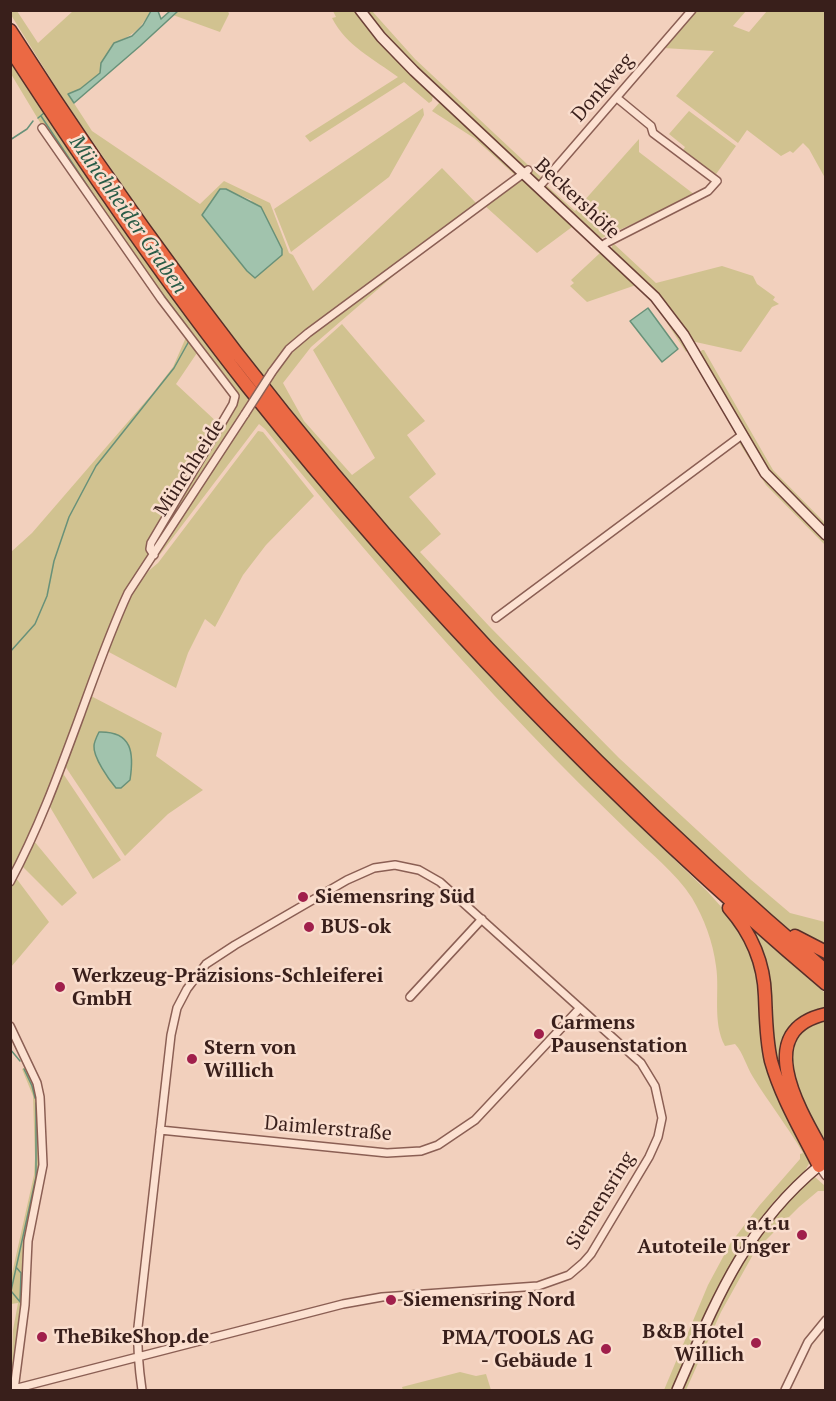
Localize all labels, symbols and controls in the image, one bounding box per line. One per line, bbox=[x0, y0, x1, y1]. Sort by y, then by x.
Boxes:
street label: Donkweg bbox=[567, 49, 639, 127]
water label: Münchheider Graben bbox=[64, 131, 192, 299]
street label: Beckershöfe bbox=[530, 154, 624, 244]
street label: Münchheide bbox=[150, 415, 230, 521]
place label: Siemensring Süd bbox=[315, 885, 475, 909]
marker: Siemensring Süd bbox=[296, 890, 310, 904]
place label: BUS-ok bbox=[321, 915, 391, 939]
marker: BUS-ok bbox=[302, 920, 316, 934]
place label: Werkzeug-Präzisions-Schleiferei GmbH bbox=[72, 964, 383, 1011]
marker: Werkzeug-Präzisions-Schleiferei GmbH bbox=[53, 980, 67, 994]
place label: Carmens Pausenstation bbox=[551, 1011, 687, 1058]
marker: Carmens Pausenstation bbox=[532, 1027, 546, 1041]
place label: Stern von Willich bbox=[204, 1036, 296, 1083]
marker: Stern von Willich bbox=[185, 1052, 199, 1066]
street label: Daimlerstraße bbox=[263, 1111, 393, 1147]
street label: Siemensring bbox=[561, 1148, 641, 1254]
place label: a.t.u Autoteile Unger bbox=[637, 1212, 790, 1259]
marker: a.t.u Autoteile Unger bbox=[795, 1228, 809, 1242]
place label: Siemensring Nord bbox=[403, 1288, 575, 1312]
marker: Siemensring Nord bbox=[384, 1293, 398, 1307]
place label: B&B Hotel Willich bbox=[642, 1320, 744, 1367]
place label: TheBikeShop.de bbox=[54, 1325, 209, 1349]
place label: PMA/TOOLS AG - Gebäude 1 bbox=[442, 1326, 594, 1373]
marker: TheBikeShop.de bbox=[35, 1330, 49, 1344]
marker: B&B Hotel Willich bbox=[749, 1336, 763, 1350]
marker: PMA/TOOLS AG - Gebäude 1 bbox=[599, 1342, 613, 1356]

